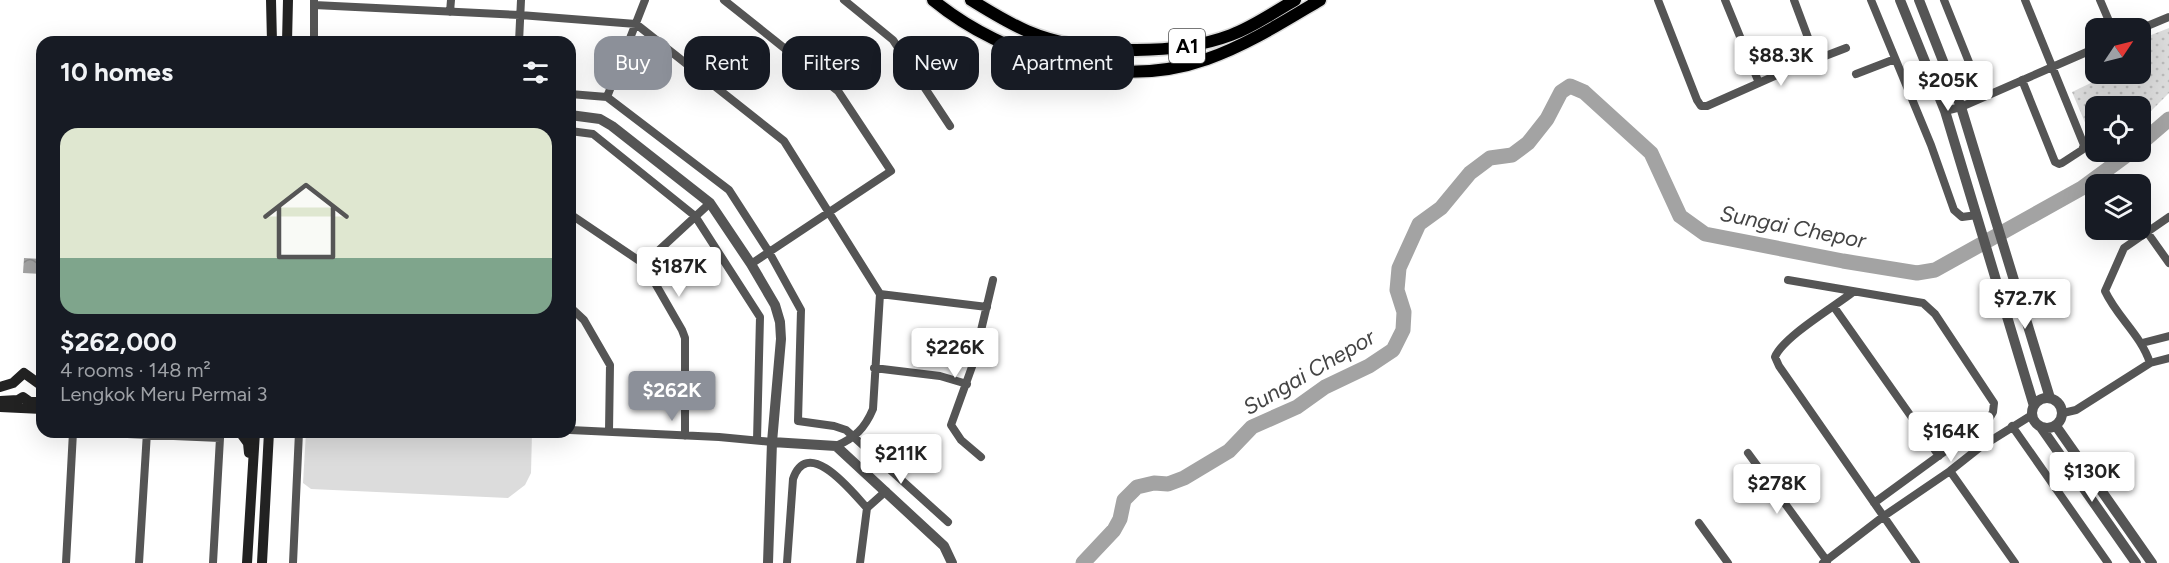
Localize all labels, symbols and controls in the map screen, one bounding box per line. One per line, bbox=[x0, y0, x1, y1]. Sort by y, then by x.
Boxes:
north arrow bbox=[2085, 18, 2151, 84]
map controls bbox=[2085, 18, 2151, 240]
road number: A1 bbox=[1169, 29, 1205, 63]
chip: Buy bbox=[594, 36, 672, 90]
chip: Rent bbox=[684, 36, 770, 90]
chip: Filters bbox=[782, 36, 881, 90]
chip: New bbox=[893, 36, 979, 90]
chip: Apartment bbox=[991, 36, 1134, 90]
pin: $88.3K bbox=[1732, 36, 1830, 87]
text: $88.3K bbox=[1749, 43, 1813, 67]
text: 10 homes bbox=[60, 56, 173, 88]
icon: filters bbox=[519, 56, 552, 89]
pin: $205K bbox=[1906, 61, 1990, 112]
text: $205K bbox=[1918, 68, 1978, 92]
button: locate bbox=[2085, 96, 2151, 162]
icon: home bbox=[252, 167, 360, 275]
button: layers bbox=[2085, 174, 2151, 240]
water label: Sungai Chepor bbox=[1718, 200, 1870, 255]
pin: $187K bbox=[637, 247, 721, 298]
text: $187K bbox=[651, 254, 707, 278]
pin: $72.7K bbox=[1976, 279, 2074, 330]
text: $72.7K bbox=[1993, 286, 2057, 310]
water label: Sungai Chepor bbox=[1238, 323, 1381, 421]
text: $262,000 bbox=[60, 326, 177, 358]
pin: $226K bbox=[913, 328, 997, 379]
text: $226K bbox=[925, 335, 985, 359]
text: 4 rooms · 148 m² bbox=[60, 358, 211, 382]
pin: $262K bbox=[630, 371, 714, 422]
text: $262K bbox=[642, 378, 702, 402]
text: Lengkok Meru Permai 3 bbox=[60, 382, 267, 406]
pin: $164K bbox=[1909, 412, 1993, 463]
text: $164K bbox=[1922, 419, 1980, 443]
pin: $211K bbox=[859, 434, 943, 485]
text: $211K bbox=[875, 441, 927, 465]
pin: $130K bbox=[2050, 452, 2134, 503]
text: $130K bbox=[2064, 459, 2120, 483]
pin: $278K bbox=[1735, 464, 1819, 515]
text: $278K bbox=[1747, 471, 1807, 495]

